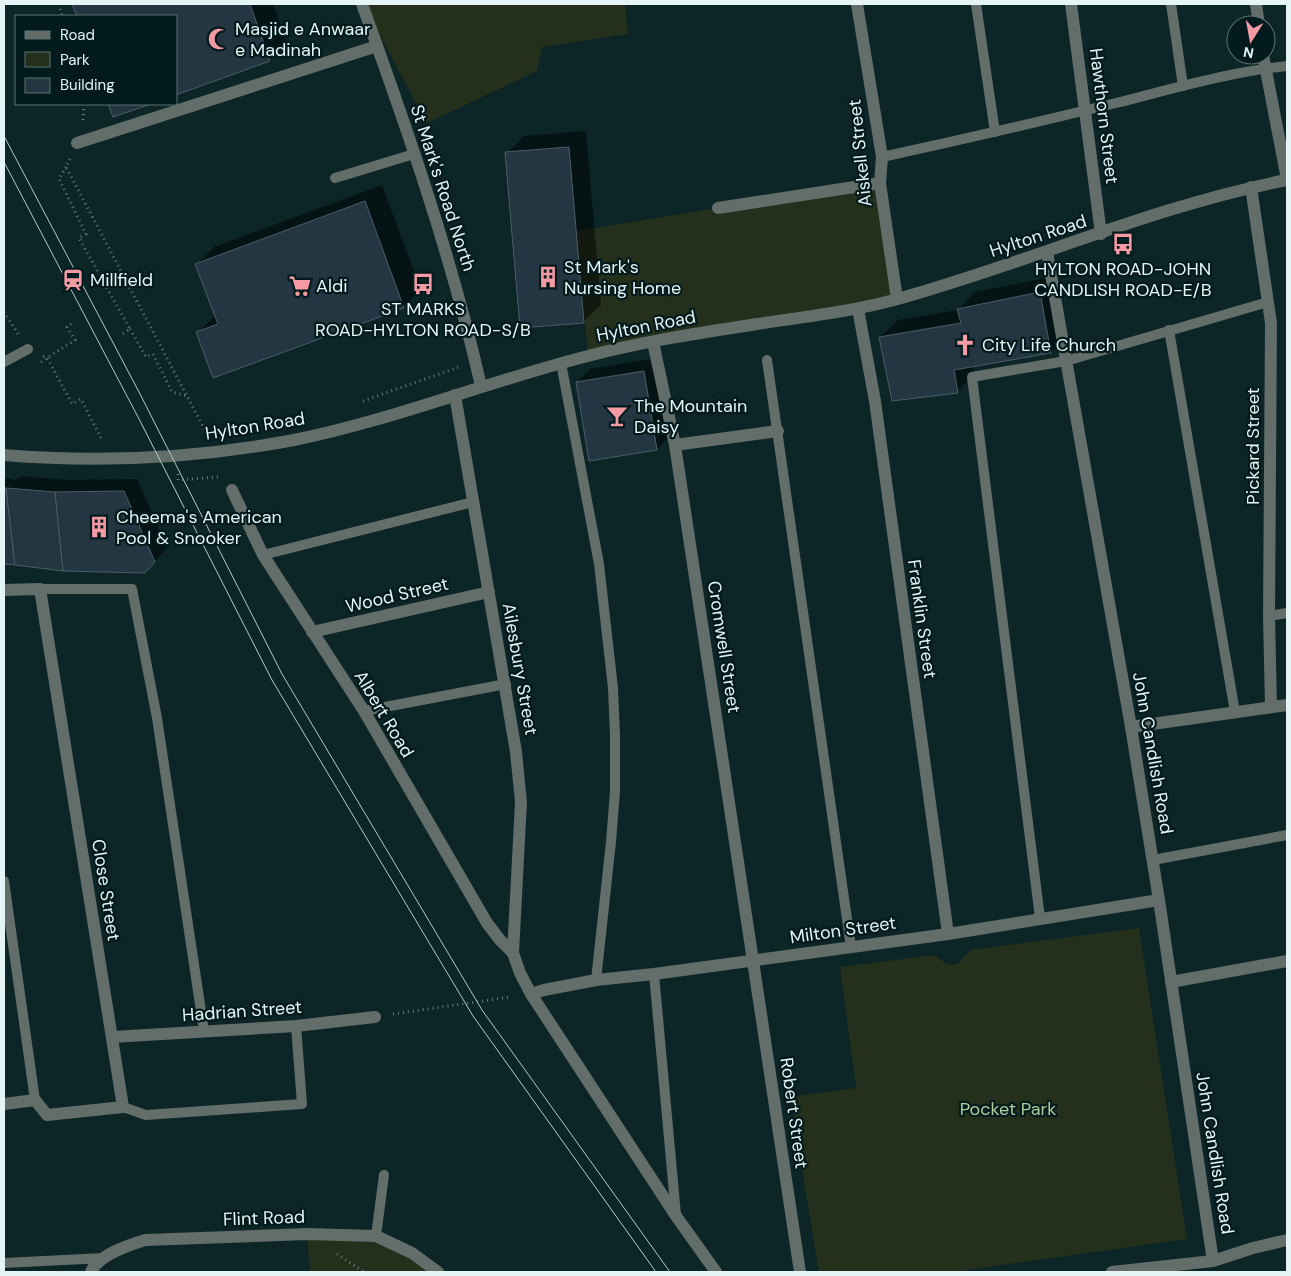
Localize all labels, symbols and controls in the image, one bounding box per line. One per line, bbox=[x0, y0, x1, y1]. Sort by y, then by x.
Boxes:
legend bbox=[15, 15, 178, 105]
north arrow bbox=[1226, 15, 1276, 65]
place label: Masjid e Anwaar e Madinah bbox=[235, 17, 371, 62]
text: Road bbox=[60, 25, 95, 45]
mosque icon: Masjid e Anwaar e Madinah bbox=[206, 26, 232, 52]
text: N bbox=[1242, 43, 1255, 63]
street label: Hawthorn Street bbox=[1084, 47, 1124, 185]
text: Park bbox=[60, 50, 90, 70]
text: Building bbox=[60, 75, 115, 95]
street label: Aiskell Street bbox=[842, 98, 878, 208]
street label: St Mark's Road North bbox=[405, 102, 481, 274]
street label: Hylton Road bbox=[986, 209, 1090, 263]
bus stop icon: HYLTON ROAD-JOHN CANDLISH ROAD-E/B bbox=[1110, 231, 1136, 257]
place label: St Mark's Nursing Home bbox=[564, 255, 681, 300]
place label: HYLTON ROAD-JOHN CANDLISH ROAD-E/B bbox=[1034, 257, 1212, 302]
building icon: St Mark's Nursing Home bbox=[535, 264, 561, 290]
station icon: Millfield bbox=[60, 267, 86, 293]
place label: Millfield bbox=[90, 268, 153, 292]
bus stop icon: ST MARKS ROAD-HYLTON ROAD-S/B bbox=[410, 271, 436, 297]
supermarket icon: Aldi bbox=[287, 273, 313, 299]
place label: Aldi bbox=[316, 274, 348, 298]
place label: ST MARKS ROAD-HYLTON ROAD-S/B bbox=[315, 297, 531, 342]
street label: Hylton Road bbox=[594, 305, 698, 347]
church icon: City Life Church bbox=[952, 332, 978, 358]
place label: City Life Church bbox=[982, 333, 1116, 357]
street label: Pickard Street bbox=[1241, 387, 1265, 505]
place label: The Mountain Daisy bbox=[634, 394, 747, 439]
bar icon: The Mountain Daisy bbox=[604, 403, 630, 429]
street label: Hylton Road bbox=[203, 406, 307, 446]
place label: Cheema's American Pool & Snooker bbox=[116, 505, 282, 550]
building icon: Cheema's American Pool & Snooker bbox=[86, 514, 112, 540]
street label: Franklin Street bbox=[902, 558, 942, 680]
street label: Wood Street bbox=[343, 572, 451, 618]
street label: Cromwell Street bbox=[702, 579, 746, 715]
street label: Ailesbury Street bbox=[497, 601, 543, 737]
street label: Albert Road bbox=[349, 666, 419, 762]
street label: John Candlish Road bbox=[1127, 670, 1179, 836]
street label: Close Street bbox=[86, 837, 126, 943]
street label: Milton Street bbox=[788, 911, 898, 949]
street label: Hadrian Street bbox=[181, 995, 303, 1027]
street label: Robert Street bbox=[774, 1056, 814, 1170]
street label: John Candlish Road bbox=[1190, 1070, 1240, 1236]
park label: Pocket Park bbox=[960, 1097, 1056, 1121]
street label: Flint Road bbox=[223, 1205, 305, 1231]

